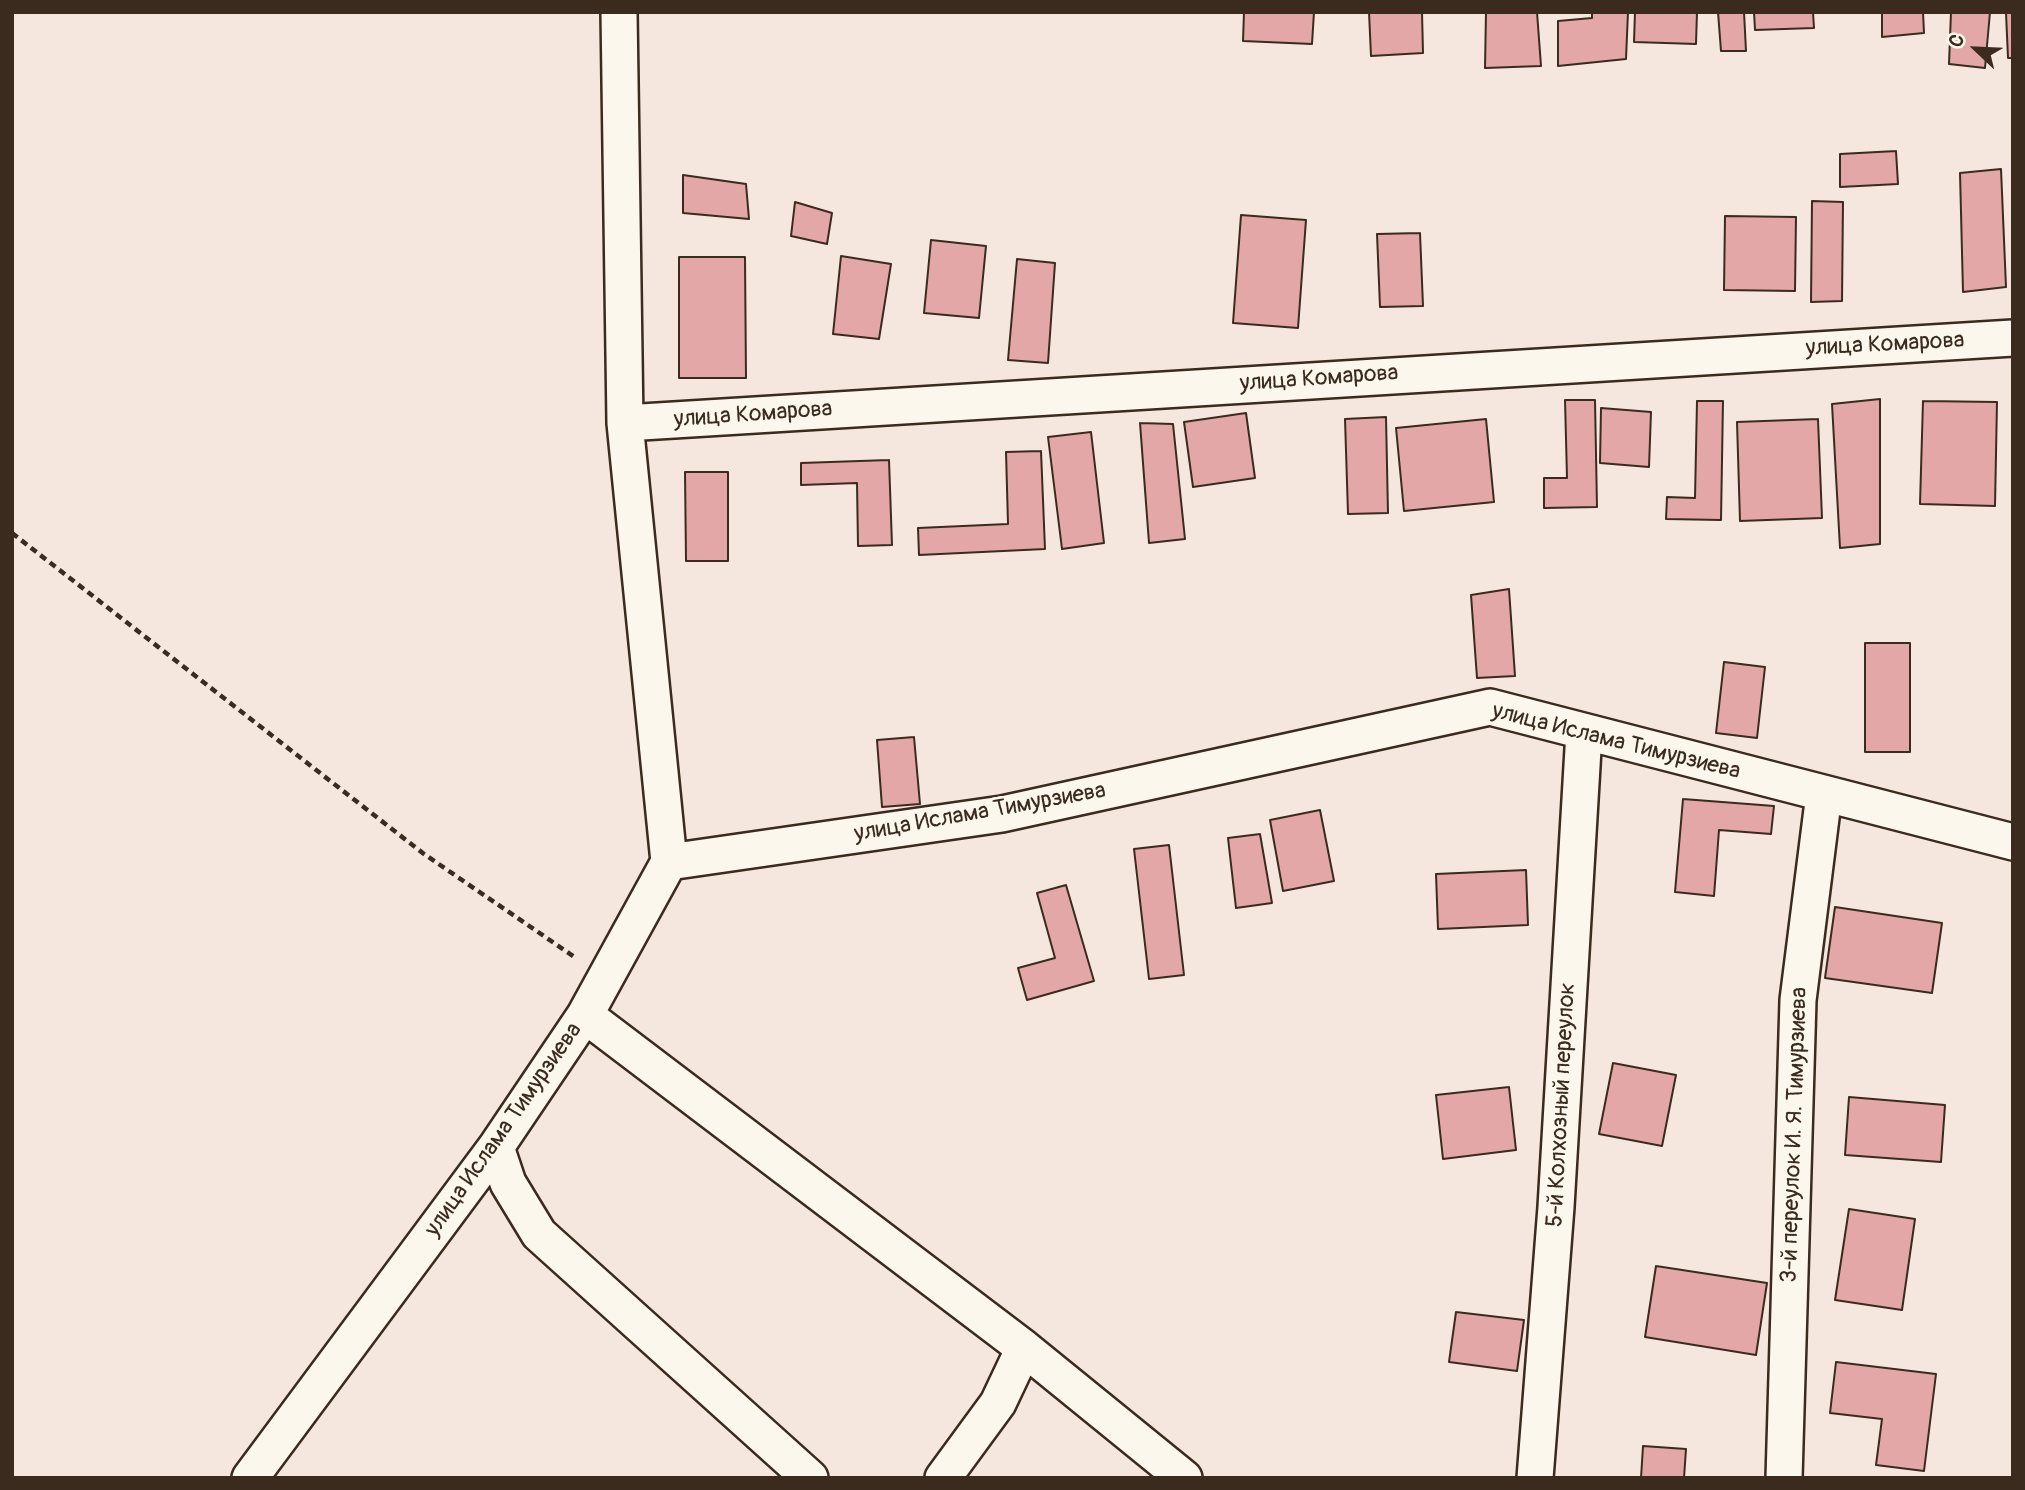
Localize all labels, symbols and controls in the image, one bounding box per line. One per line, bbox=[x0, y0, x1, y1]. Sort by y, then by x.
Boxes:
north arrow bbox=[1941, 14, 2011, 84]
text: С bbox=[1943, 31, 1970, 51]
street label: улица Комарова bbox=[1805, 327, 1965, 363]
street label: улица Комарова bbox=[1239, 360, 1399, 398]
street label: улица Комарова bbox=[673, 396, 833, 434]
street label: улица Ислама Тимурзиева bbox=[1489, 698, 1743, 786]
street label: улица Ислама Тимурзиева bbox=[852, 777, 1108, 849]
street label: 5-й Колхозный переулок bbox=[1542, 982, 1582, 1228]
street label: 3-й переулок И. Я. Тимурзиева bbox=[1776, 987, 1814, 1283]
street label: улица Ислама Тимурзиева bbox=[420, 1018, 588, 1242]

